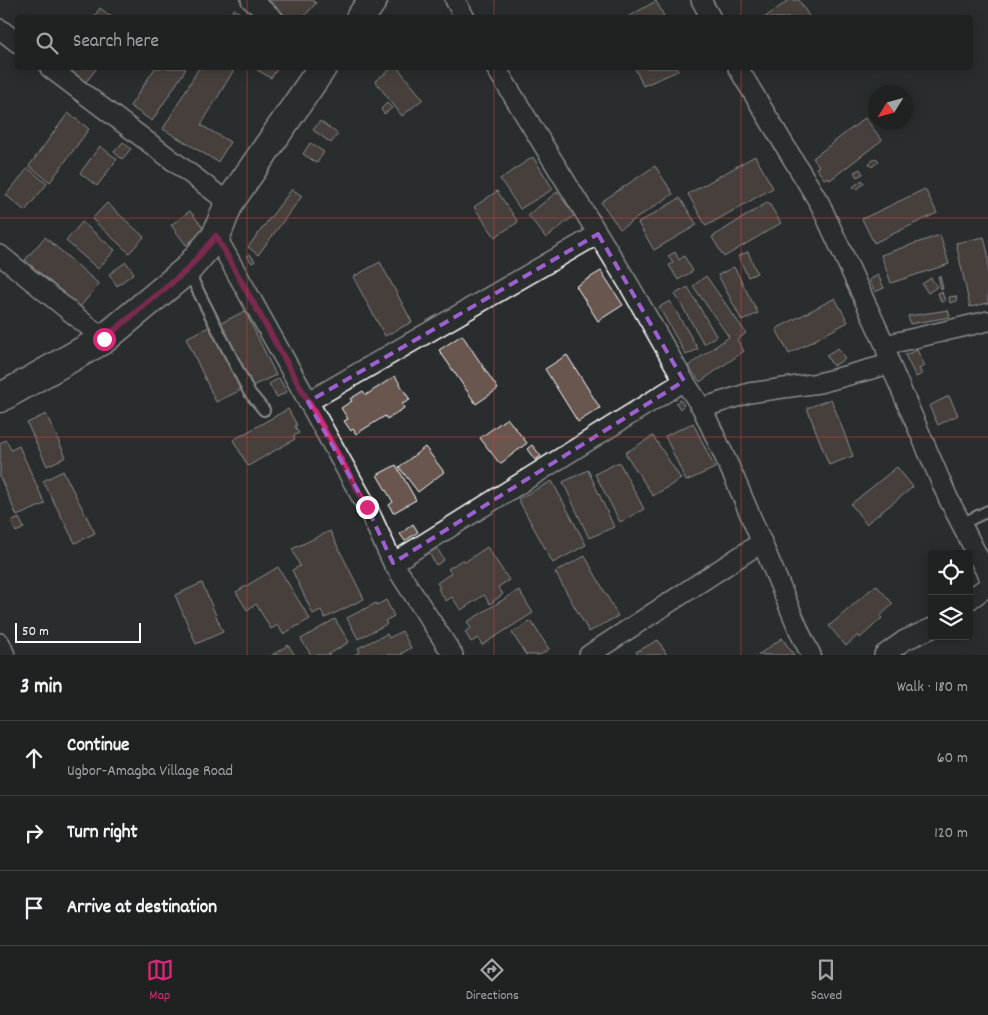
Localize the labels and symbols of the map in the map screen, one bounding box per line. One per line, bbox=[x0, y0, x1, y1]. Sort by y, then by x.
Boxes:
north arrow bbox=[868, 85, 913, 130]
route start bbox=[93, 328, 116, 351]
route end bbox=[356, 496, 379, 519]
scale bar bbox=[15, 620, 141, 643]

